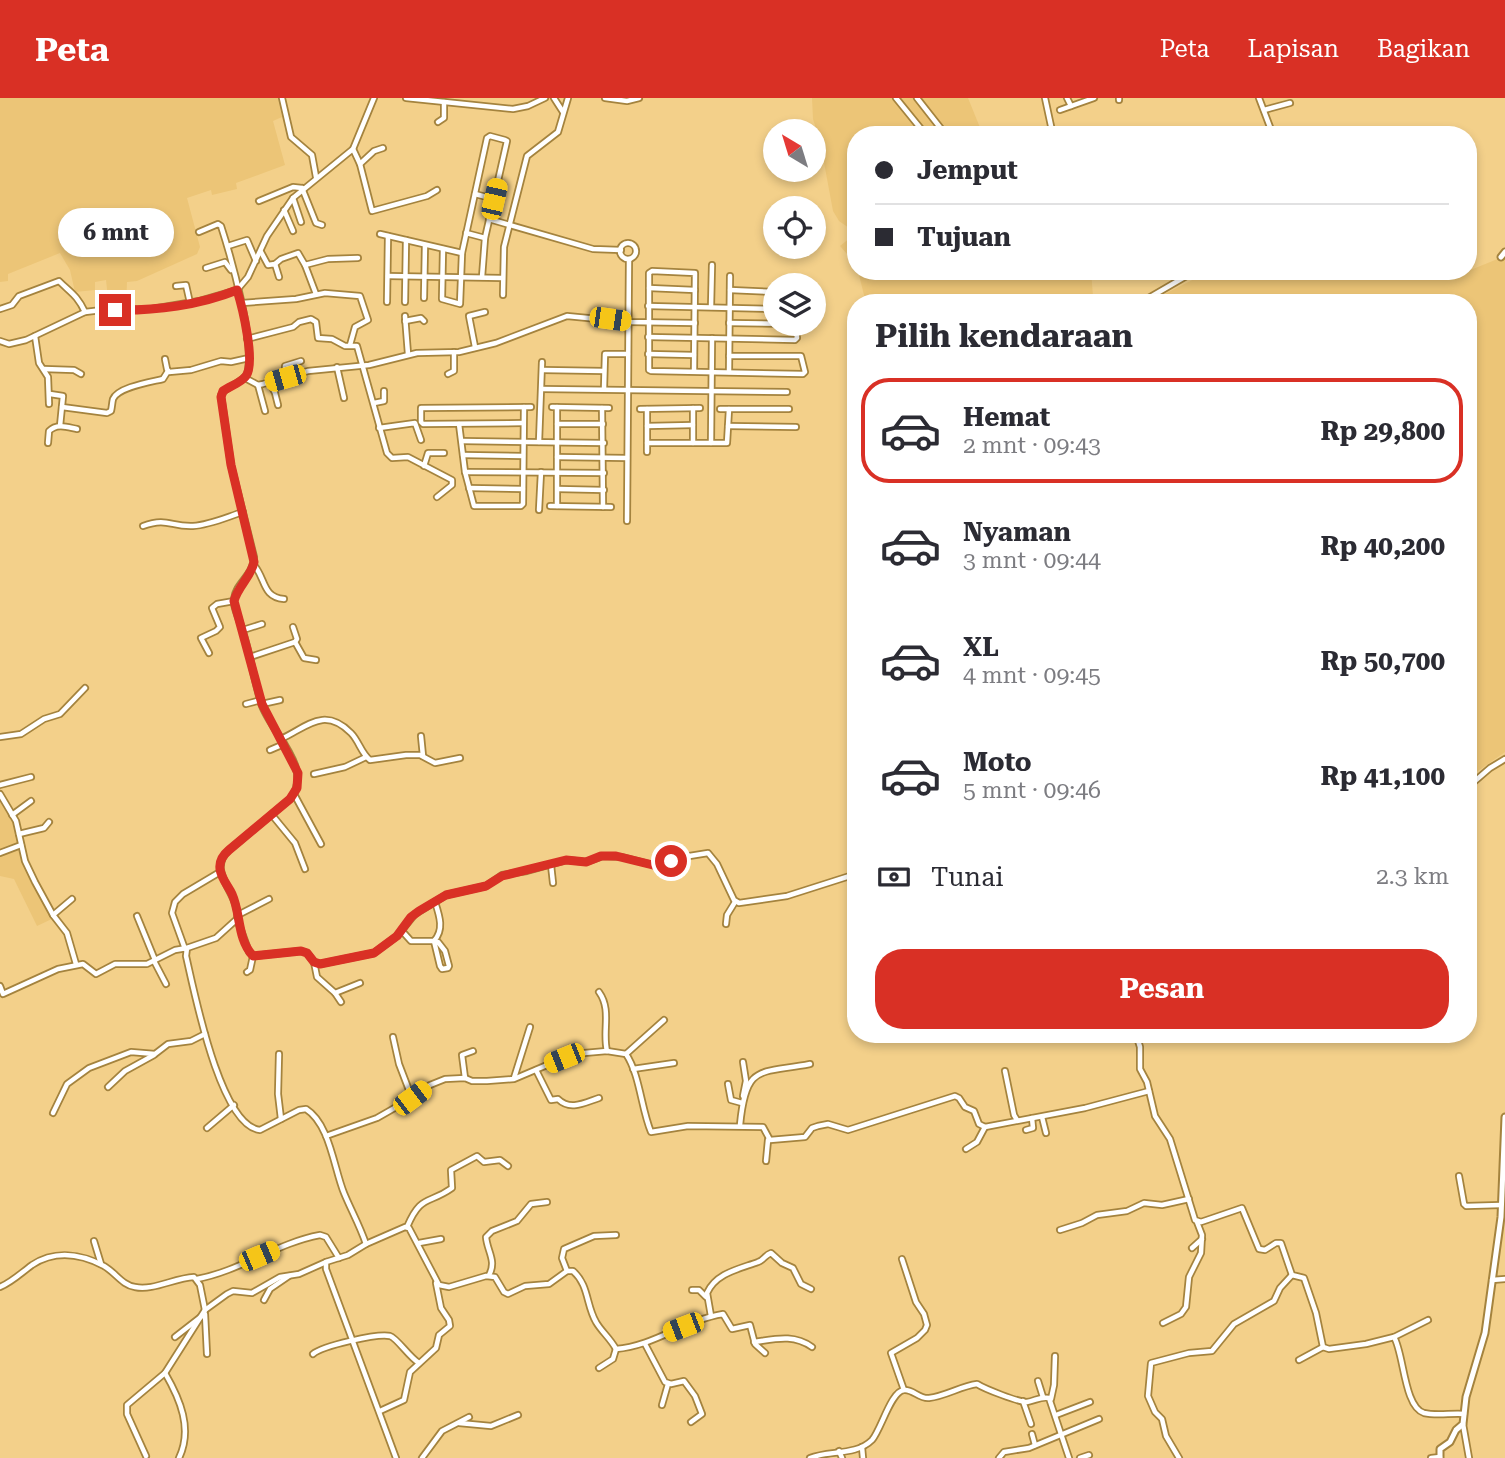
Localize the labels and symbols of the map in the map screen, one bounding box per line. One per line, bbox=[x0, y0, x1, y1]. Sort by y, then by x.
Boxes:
north arrow bbox=[763, 119, 826, 182]
car bbox=[480, 176, 509, 222]
callout: 6 mnt bbox=[57, 208, 173, 258]
route end bbox=[99, 294, 131, 326]
car bbox=[588, 306, 633, 332]
car bbox=[262, 362, 309, 394]
route start bbox=[655, 845, 687, 877]
car bbox=[541, 1040, 588, 1076]
car bbox=[389, 1077, 436, 1119]
car bbox=[236, 1238, 283, 1274]
car bbox=[660, 1310, 707, 1344]

